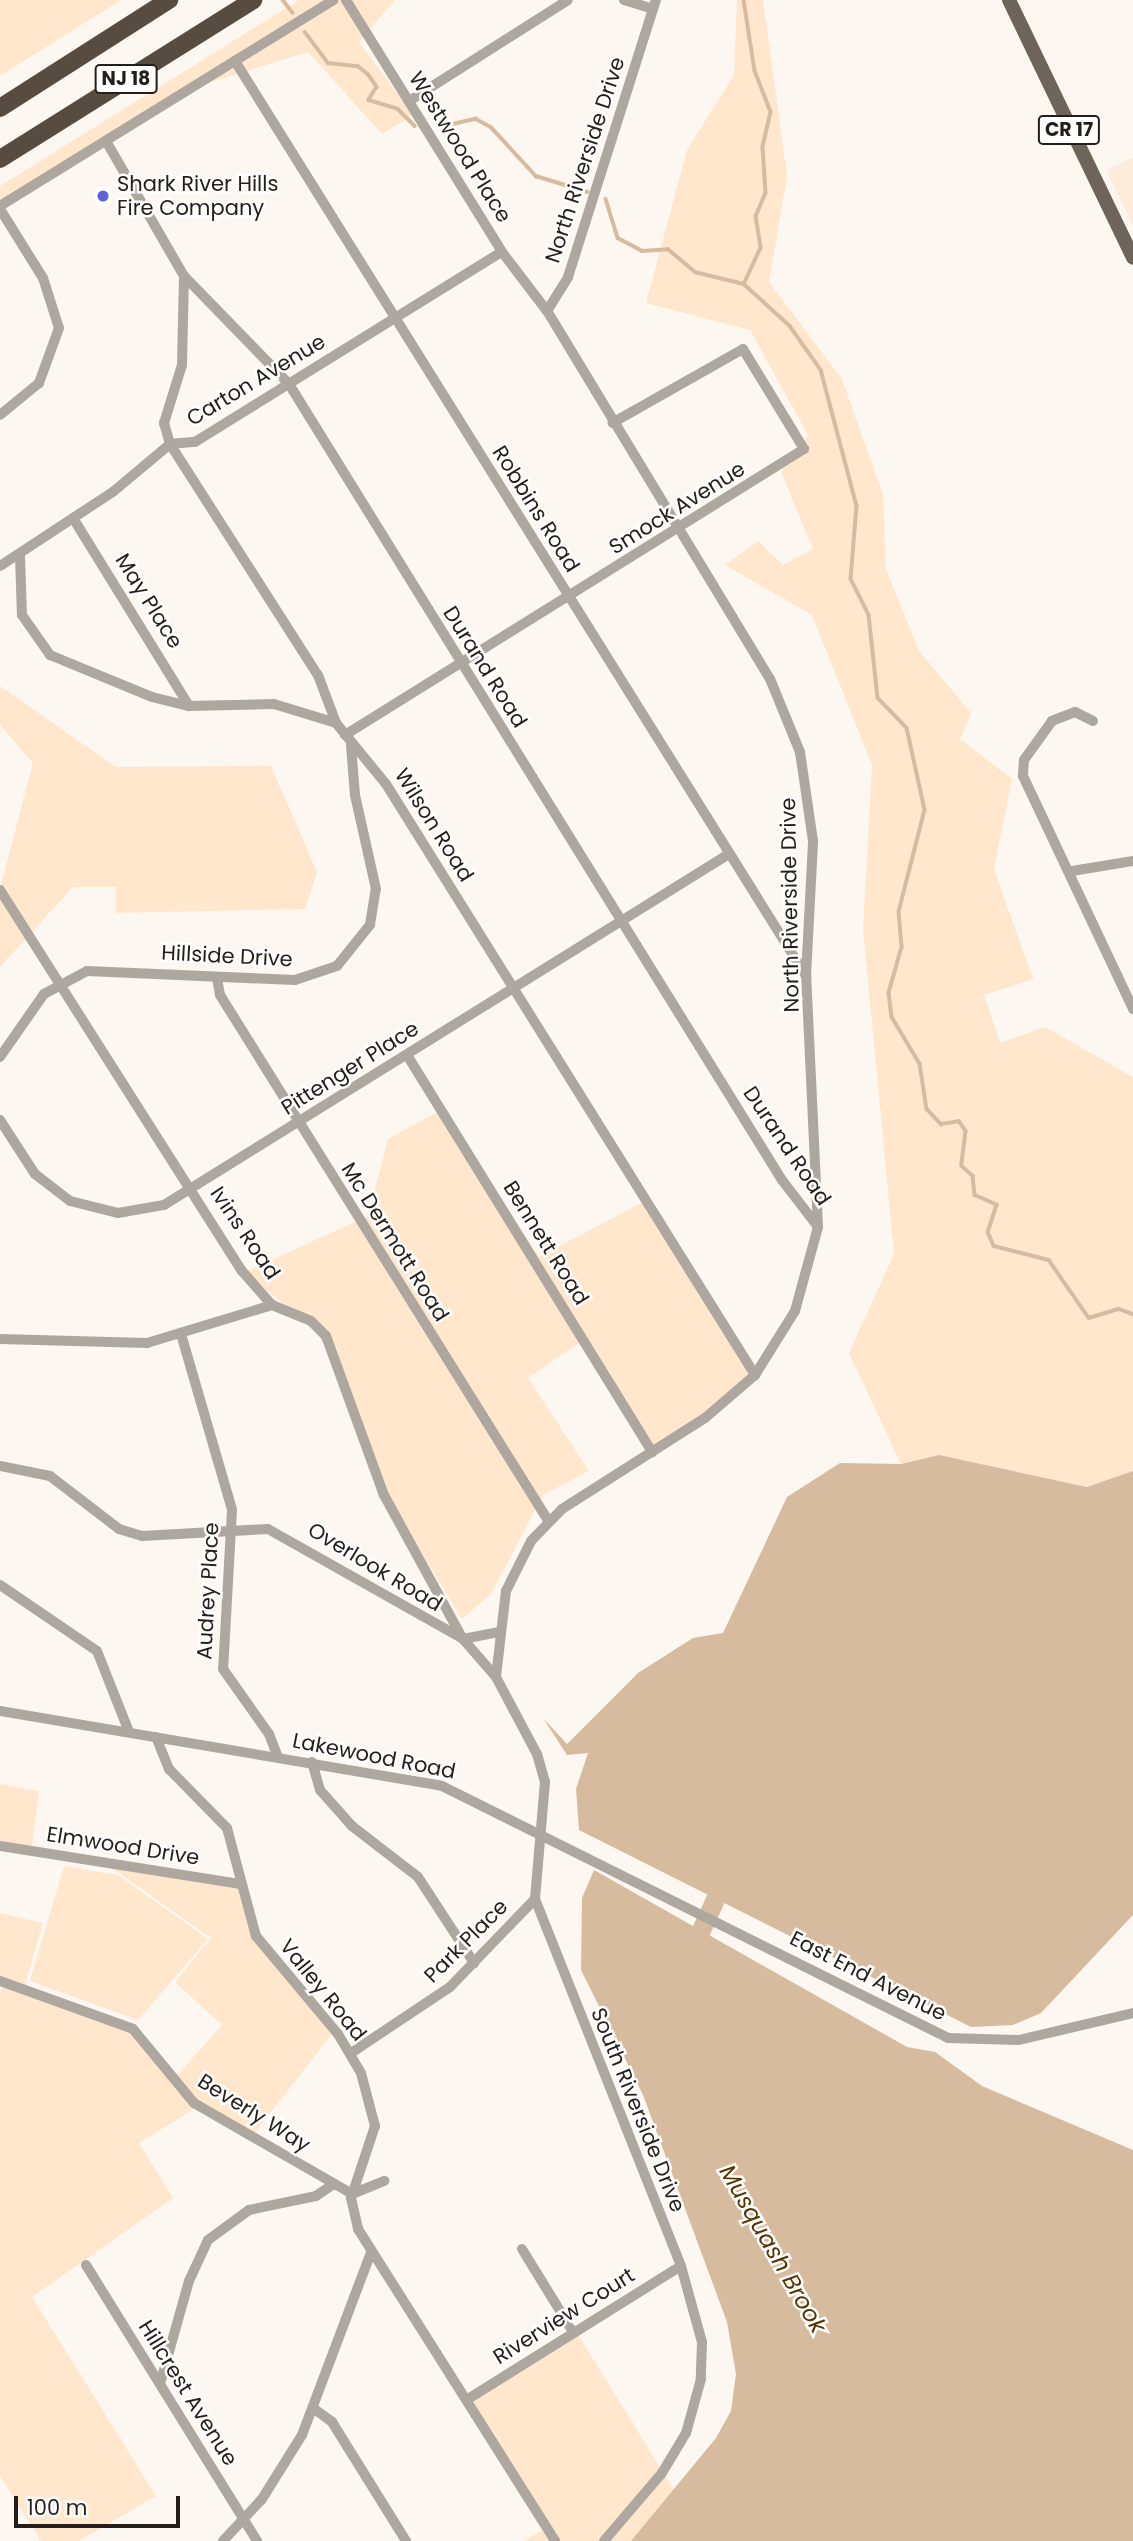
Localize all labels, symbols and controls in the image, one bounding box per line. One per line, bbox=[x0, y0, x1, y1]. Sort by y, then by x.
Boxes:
street label: North Riverside Drive bbox=[540, 54, 630, 266]
road number: NJ 18 bbox=[94, 64, 158, 94]
street label: Westwood Place bbox=[403, 67, 517, 227]
road number: CR 17 bbox=[1038, 114, 1100, 146]
place label: Shark River Hills Fire Company bbox=[117, 171, 278, 221]
marker: Shark River Hills Fire Company bbox=[95, 188, 111, 204]
street label: Carton Avenue bbox=[182, 329, 330, 431]
street label: Robbins Road bbox=[487, 441, 585, 577]
street label: Smock Avenue bbox=[604, 456, 750, 560]
street label: May Place bbox=[110, 549, 188, 653]
street label: Durand Road bbox=[438, 602, 532, 732]
street label: Wilson Road bbox=[389, 764, 479, 886]
street label: North Riverside Drive bbox=[776, 797, 804, 1013]
street label: Hillside Drive bbox=[161, 940, 293, 972]
street label: Pittenger Place bbox=[277, 1016, 423, 1120]
street label: Durand Road bbox=[738, 1082, 836, 1210]
street label: Mc Dermott Road bbox=[336, 1158, 454, 1326]
street label: Bennett Road bbox=[498, 1176, 594, 1310]
street label: Ivins Road bbox=[205, 1182, 285, 1284]
street label: Overlook Road bbox=[303, 1517, 447, 1617]
street label: Audrey Place bbox=[192, 1522, 224, 1660]
street label: Lakewood Road bbox=[290, 1728, 458, 1784]
street label: Elmwood Drive bbox=[45, 1822, 201, 1870]
street label: Park Place bbox=[419, 1894, 513, 1988]
street label: East End Avenue bbox=[786, 1926, 950, 2026]
street label: Valley Road bbox=[274, 1934, 372, 2046]
street label: South Riverside Drive bbox=[585, 2004, 691, 2216]
street label: Beverly Way bbox=[193, 2068, 315, 2158]
water label: Musquash Brook bbox=[714, 2160, 832, 2338]
street label: Riverview Court bbox=[489, 2262, 639, 2370]
street label: Hillcrest Avenue bbox=[133, 2316, 243, 2470]
scale bar bbox=[18, 2482, 184, 2526]
text: 100 m bbox=[27, 2493, 87, 2522]

